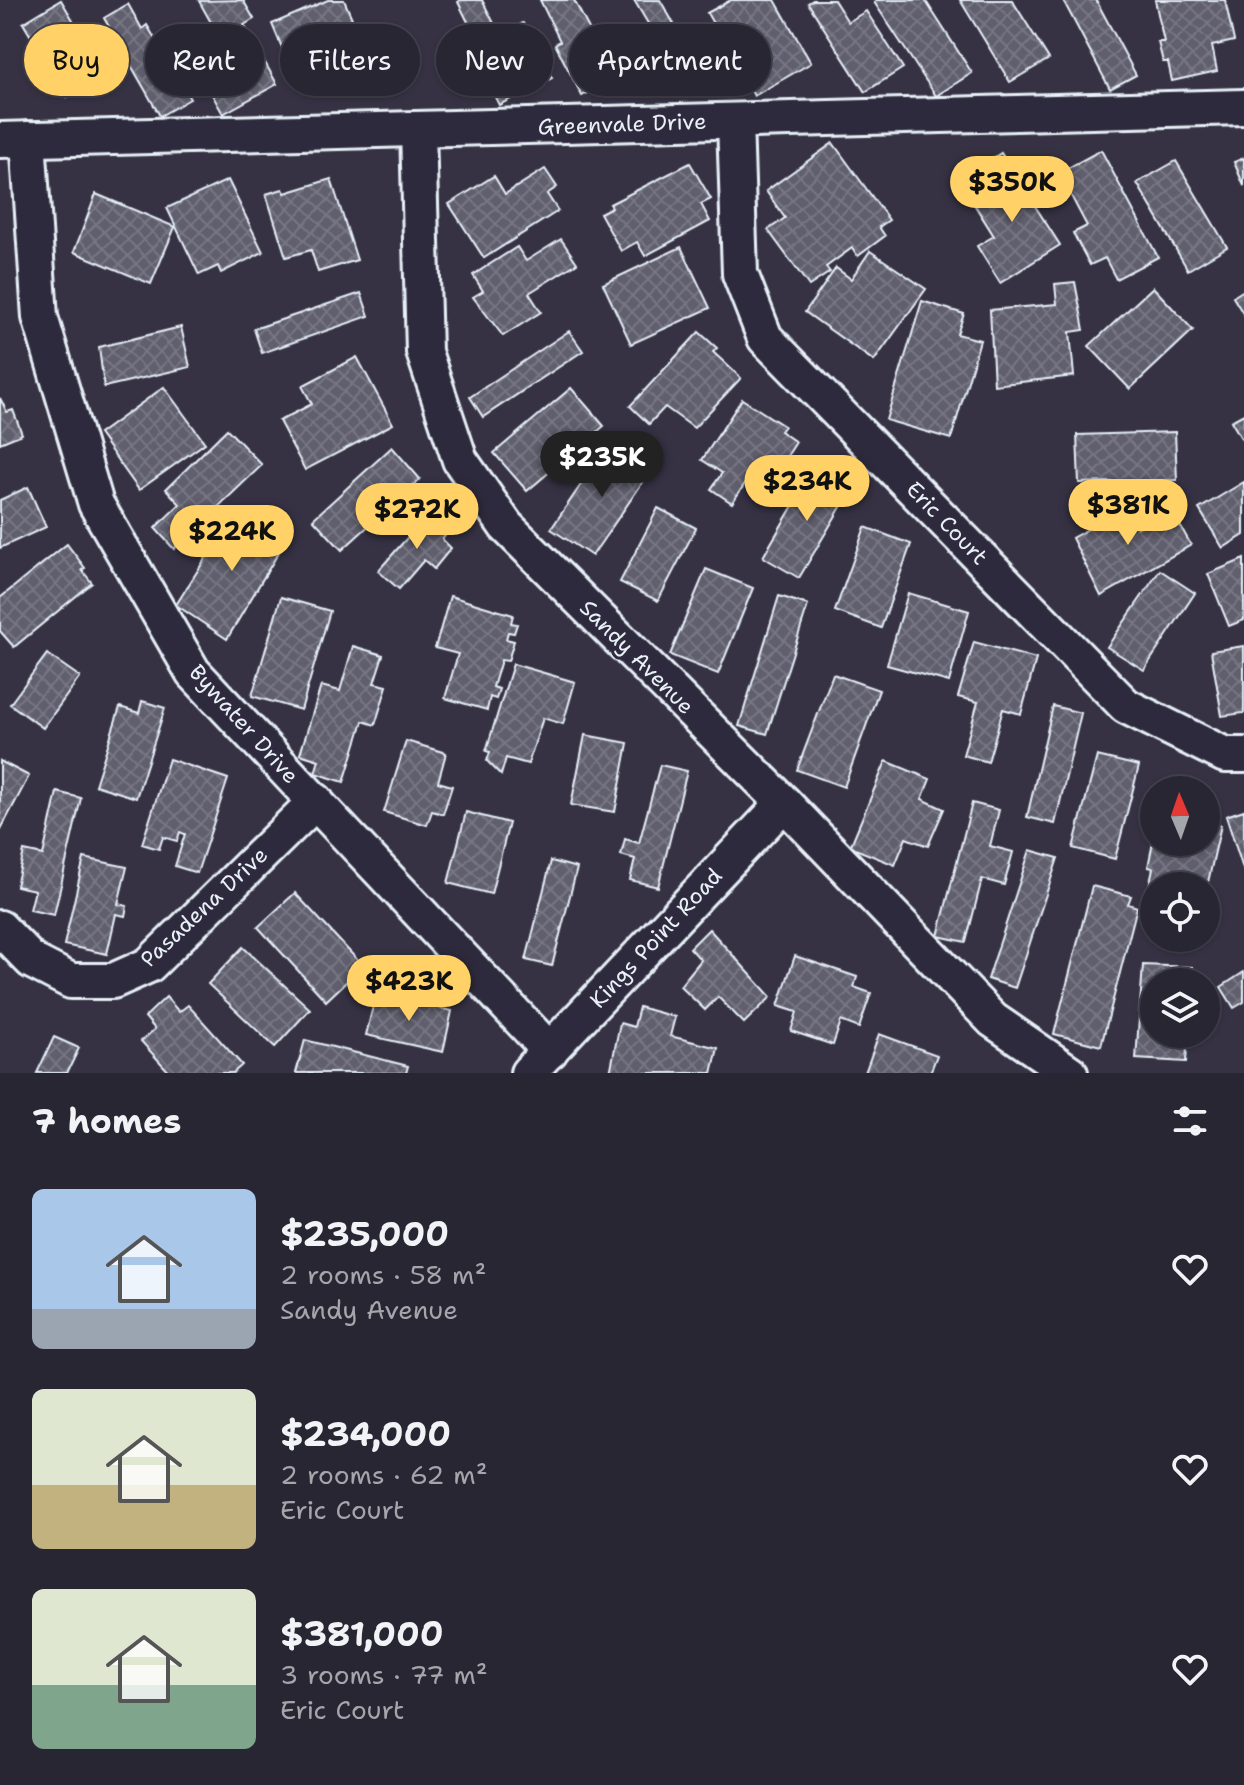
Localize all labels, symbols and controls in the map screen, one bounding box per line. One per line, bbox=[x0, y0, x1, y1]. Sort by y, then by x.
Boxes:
chip: Buy bbox=[24, 24, 129, 96]
chip: Rent bbox=[145, 24, 264, 96]
chip: Filters bbox=[280, 24, 420, 96]
chip: New bbox=[436, 24, 553, 96]
chip: Apartment bbox=[569, 24, 771, 96]
street label: Greenvale Drive bbox=[537, 107, 707, 141]
pin: $350K bbox=[956, 156, 1068, 224]
text: $350K bbox=[968, 164, 1056, 199]
pin: $235K bbox=[546, 431, 658, 499]
text: $235K bbox=[558, 439, 646, 474]
pin: $234K bbox=[751, 455, 863, 523]
text: $234K bbox=[762, 463, 852, 498]
street label: Eric Court bbox=[900, 475, 994, 571]
pin: $381K bbox=[1072, 479, 1184, 547]
pin: $272K bbox=[361, 483, 473, 551]
text: $381K bbox=[1087, 487, 1169, 522]
text: $272K bbox=[373, 491, 461, 526]
pin: $224K bbox=[176, 505, 288, 573]
text: $224K bbox=[188, 513, 276, 548]
street label: Sandy Avenue bbox=[574, 594, 700, 720]
street label: Bywater Drive bbox=[183, 658, 305, 790]
north arrow bbox=[1140, 776, 1220, 856]
map controls bbox=[1140, 776, 1220, 1048]
street label: Pasadena Drive bbox=[134, 840, 274, 974]
street label: Kings Point Road bbox=[583, 862, 729, 1014]
button: locate bbox=[1140, 872, 1220, 952]
pin: $423K bbox=[353, 955, 465, 1023]
text: $423K bbox=[365, 963, 453, 998]
button: layers bbox=[1140, 968, 1220, 1048]
text: 7 homes bbox=[32, 1098, 181, 1144]
icon: filters bbox=[1168, 1099, 1212, 1143]
text: $235,000 bbox=[280, 1211, 449, 1257]
icon: home bbox=[96, 1221, 192, 1317]
icon: heart bbox=[1168, 1247, 1212, 1291]
text: 2 rooms · 58 m² bbox=[280, 1257, 486, 1292]
text: Sandy Avenue bbox=[280, 1292, 458, 1327]
text: $234,000 bbox=[280, 1411, 451, 1457]
icon: home bbox=[96, 1421, 192, 1517]
icon: heart bbox=[1168, 1447, 1212, 1491]
text: 2 rooms · 62 m² bbox=[280, 1457, 488, 1492]
text: Eric Court bbox=[280, 1492, 404, 1527]
text: $381,000 bbox=[280, 1611, 443, 1657]
icon: home bbox=[96, 1621, 192, 1717]
icon: heart bbox=[1168, 1647, 1212, 1691]
text: 3 rooms · 77 m² bbox=[280, 1657, 488, 1692]
text: Eric Court bbox=[280, 1692, 404, 1727]

